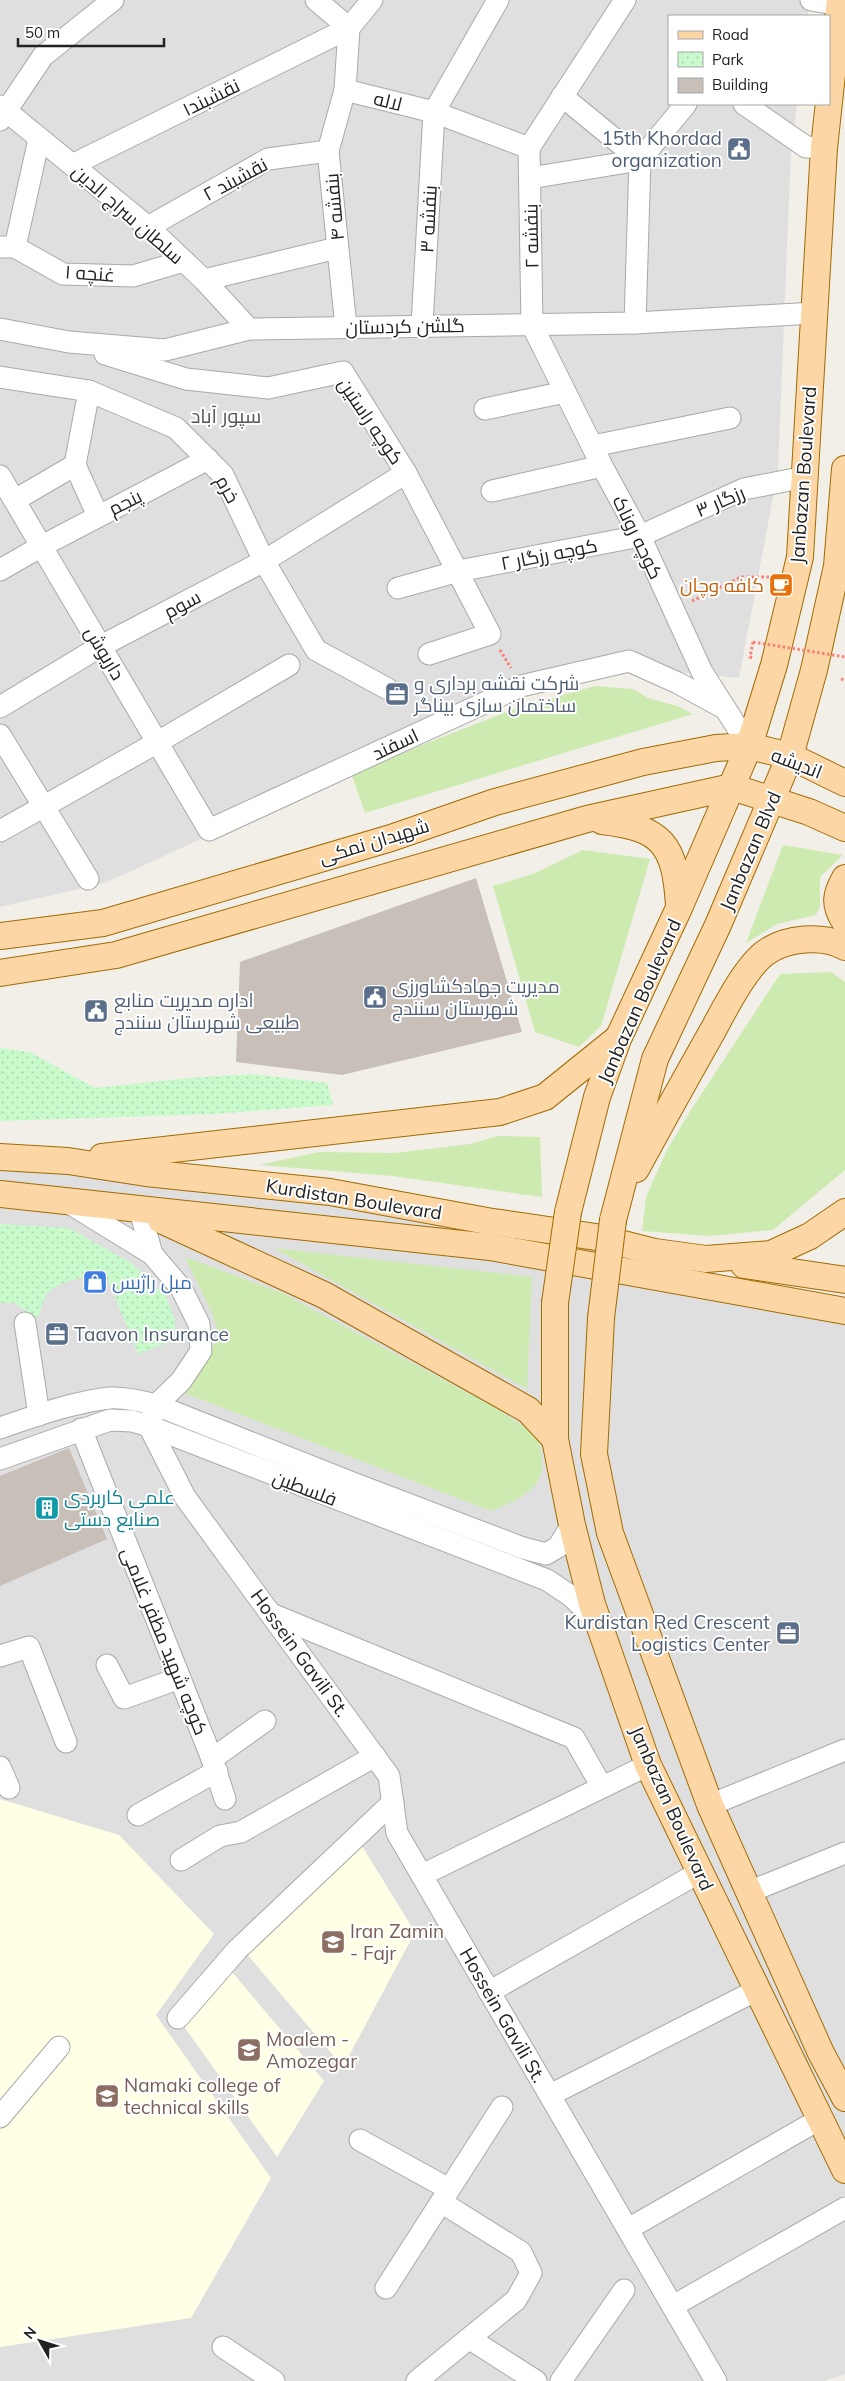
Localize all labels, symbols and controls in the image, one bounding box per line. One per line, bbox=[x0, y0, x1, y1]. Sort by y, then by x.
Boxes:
scale bar bbox=[18, 15, 164, 47]
legend bbox=[668, 15, 830, 105]
text: 50 m bbox=[25, 23, 60, 42]
text: Road bbox=[712, 25, 749, 44]
text: Park bbox=[712, 50, 744, 69]
street label: نقشبند۱ bbox=[178, 73, 244, 121]
text: Building bbox=[712, 75, 768, 94]
street label: لاله bbox=[371, 86, 405, 116]
place label: 15th Khordad organization bbox=[601, 126, 722, 172]
public building icon: 15th Khordad organization bbox=[726, 136, 752, 162]
street label: نقشبند ۲ bbox=[199, 152, 271, 206]
street label: سلطان سراج الدین bbox=[66, 159, 189, 271]
street label: بنفشه ۴ bbox=[319, 172, 349, 242]
street label: بنفشه ۳ bbox=[414, 184, 442, 254]
street label: بنفشه ۲ bbox=[518, 203, 544, 269]
street label: غنچه ۱ bbox=[64, 259, 116, 288]
street label: گلشن کردستان bbox=[345, 313, 465, 339]
street label: کوچه راستین bbox=[332, 373, 409, 470]
street label: Janbazan Boulevard bbox=[785, 385, 821, 565]
district label: سپور آباد bbox=[191, 403, 261, 429]
street label: خرم bbox=[209, 471, 245, 508]
street label: رزگار ۳ bbox=[692, 480, 748, 522]
street label: پنجم bbox=[104, 483, 147, 522]
street label: کوچه روناک bbox=[607, 491, 669, 583]
street label: کوچه رزگار ۲ bbox=[499, 533, 599, 576]
cafe icon: کافه وچان bbox=[768, 572, 794, 598]
place label: کافه وچان bbox=[680, 573, 764, 598]
street label: سوم bbox=[159, 584, 206, 625]
street label: داریوش bbox=[80, 622, 130, 684]
place label: شرکت نقشه برداری و ساختمان سازی بیناگر bbox=[413, 671, 579, 717]
office icon: شرکت نقشه برداری و ساختمان سازی بیناگر bbox=[384, 681, 410, 707]
street label: اسفند bbox=[368, 723, 422, 765]
street label: اندیشه bbox=[768, 742, 826, 784]
street label: Janbazan Blvd bbox=[714, 788, 786, 914]
street label: شهیدان نمکی bbox=[316, 813, 432, 869]
street label: Janbazan Boulevard bbox=[592, 915, 686, 1087]
place label: مدیریت جهادکشاورزی شهرستان سنندج bbox=[392, 974, 560, 1022]
public building icon: مدیریت جهادکشاورزی شهرستان سنندج bbox=[362, 984, 388, 1010]
place label: اداره مدیریت منابع طبیعی شهرستان سنندج bbox=[114, 988, 300, 1036]
public building icon: اداره مدیریت منابع طبیعی شهرستان سنندج bbox=[83, 998, 109, 1024]
street label: Kurdistan Boulevard bbox=[264, 1173, 444, 1225]
shop icon: مبل راژیس bbox=[82, 1269, 108, 1295]
place label: مبل راژیس bbox=[112, 1270, 192, 1294]
office icon: Taavon Insurance bbox=[44, 1321, 70, 1347]
place label: Taavon Insurance bbox=[74, 1322, 229, 1346]
street label: فلسطین bbox=[270, 1465, 340, 1511]
place label: علمی کاربردی صنایع دستی bbox=[64, 1485, 175, 1533]
building icon: علمی کاربردی صنایع دستی bbox=[34, 1495, 60, 1521]
street label: کوچه شهید مظفر غلامی bbox=[115, 1544, 214, 1739]
street label: Hossein Gavili St. bbox=[246, 1584, 354, 1722]
place label: Kurdistan Red Crescent Logistics Center bbox=[565, 1610, 770, 1656]
office icon: Kurdistan Red Crescent Logistics Center bbox=[775, 1620, 801, 1646]
street label: Janbazan Boulevard bbox=[625, 1722, 719, 1894]
place label: Iran Zamin - Fajr bbox=[350, 1919, 444, 1965]
school or university icon: Iran Zamin - Fajr bbox=[320, 1929, 346, 1955]
street label: Hossein Gavili St. bbox=[455, 1943, 551, 2087]
place label: Moalem - Amozegar bbox=[266, 2027, 357, 2073]
school or university icon: Moalem - Amozegar bbox=[236, 2037, 262, 2063]
place label: Namaki college of technical skills bbox=[124, 2073, 281, 2119]
school or university icon: Namaki college of technical skills bbox=[94, 2083, 120, 2109]
north arrow bbox=[15, 2316, 65, 2366]
text: N bbox=[20, 2323, 40, 2343]

